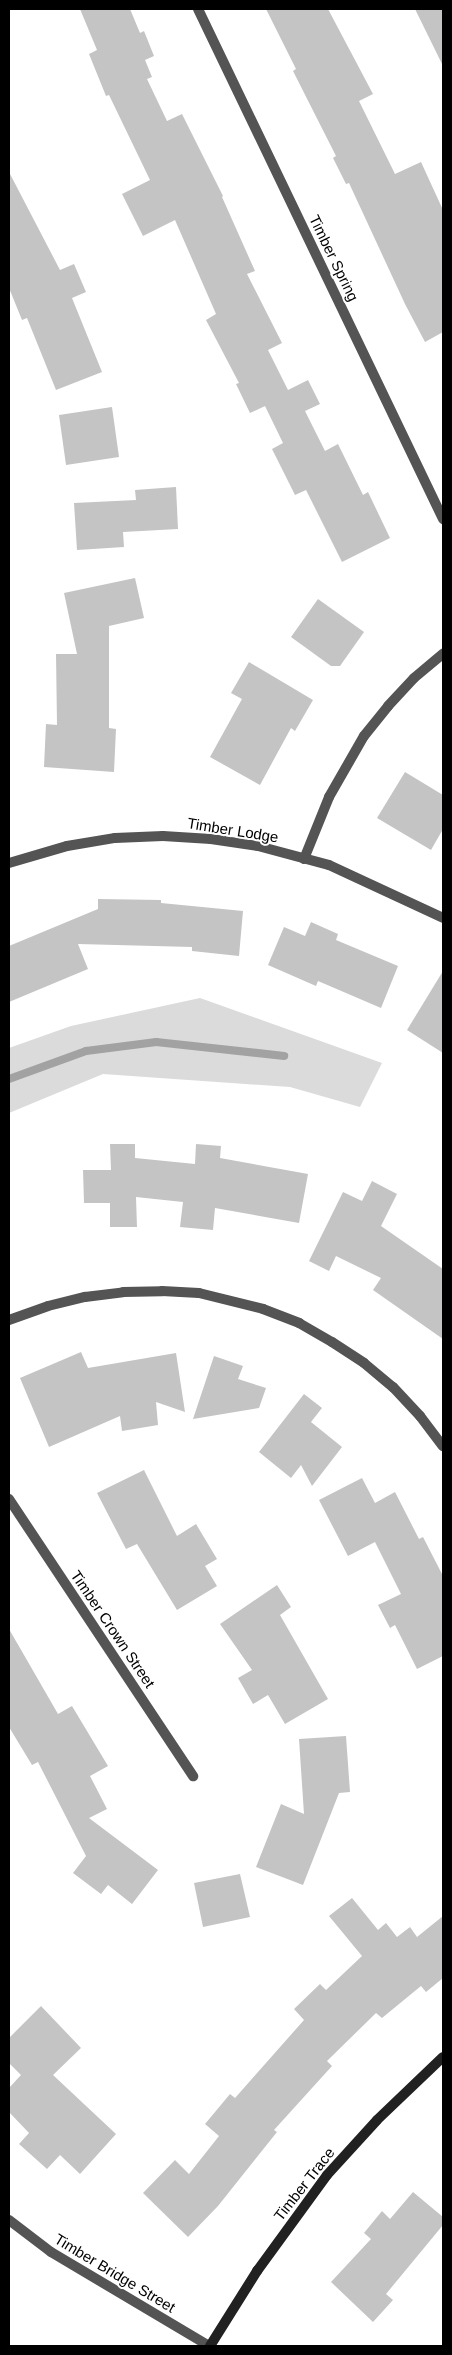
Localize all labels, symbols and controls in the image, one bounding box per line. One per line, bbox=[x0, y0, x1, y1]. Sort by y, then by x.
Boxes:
street label: Timber Spring bbox=[305, 212, 363, 304]
street label: Timber Lodge bbox=[186, 814, 280, 846]
street label: Timber Crown Street bbox=[67, 1567, 159, 1691]
street label: Timber Trace bbox=[270, 2144, 338, 2224]
street label: Timber Bridge Street bbox=[51, 2230, 179, 2316]

